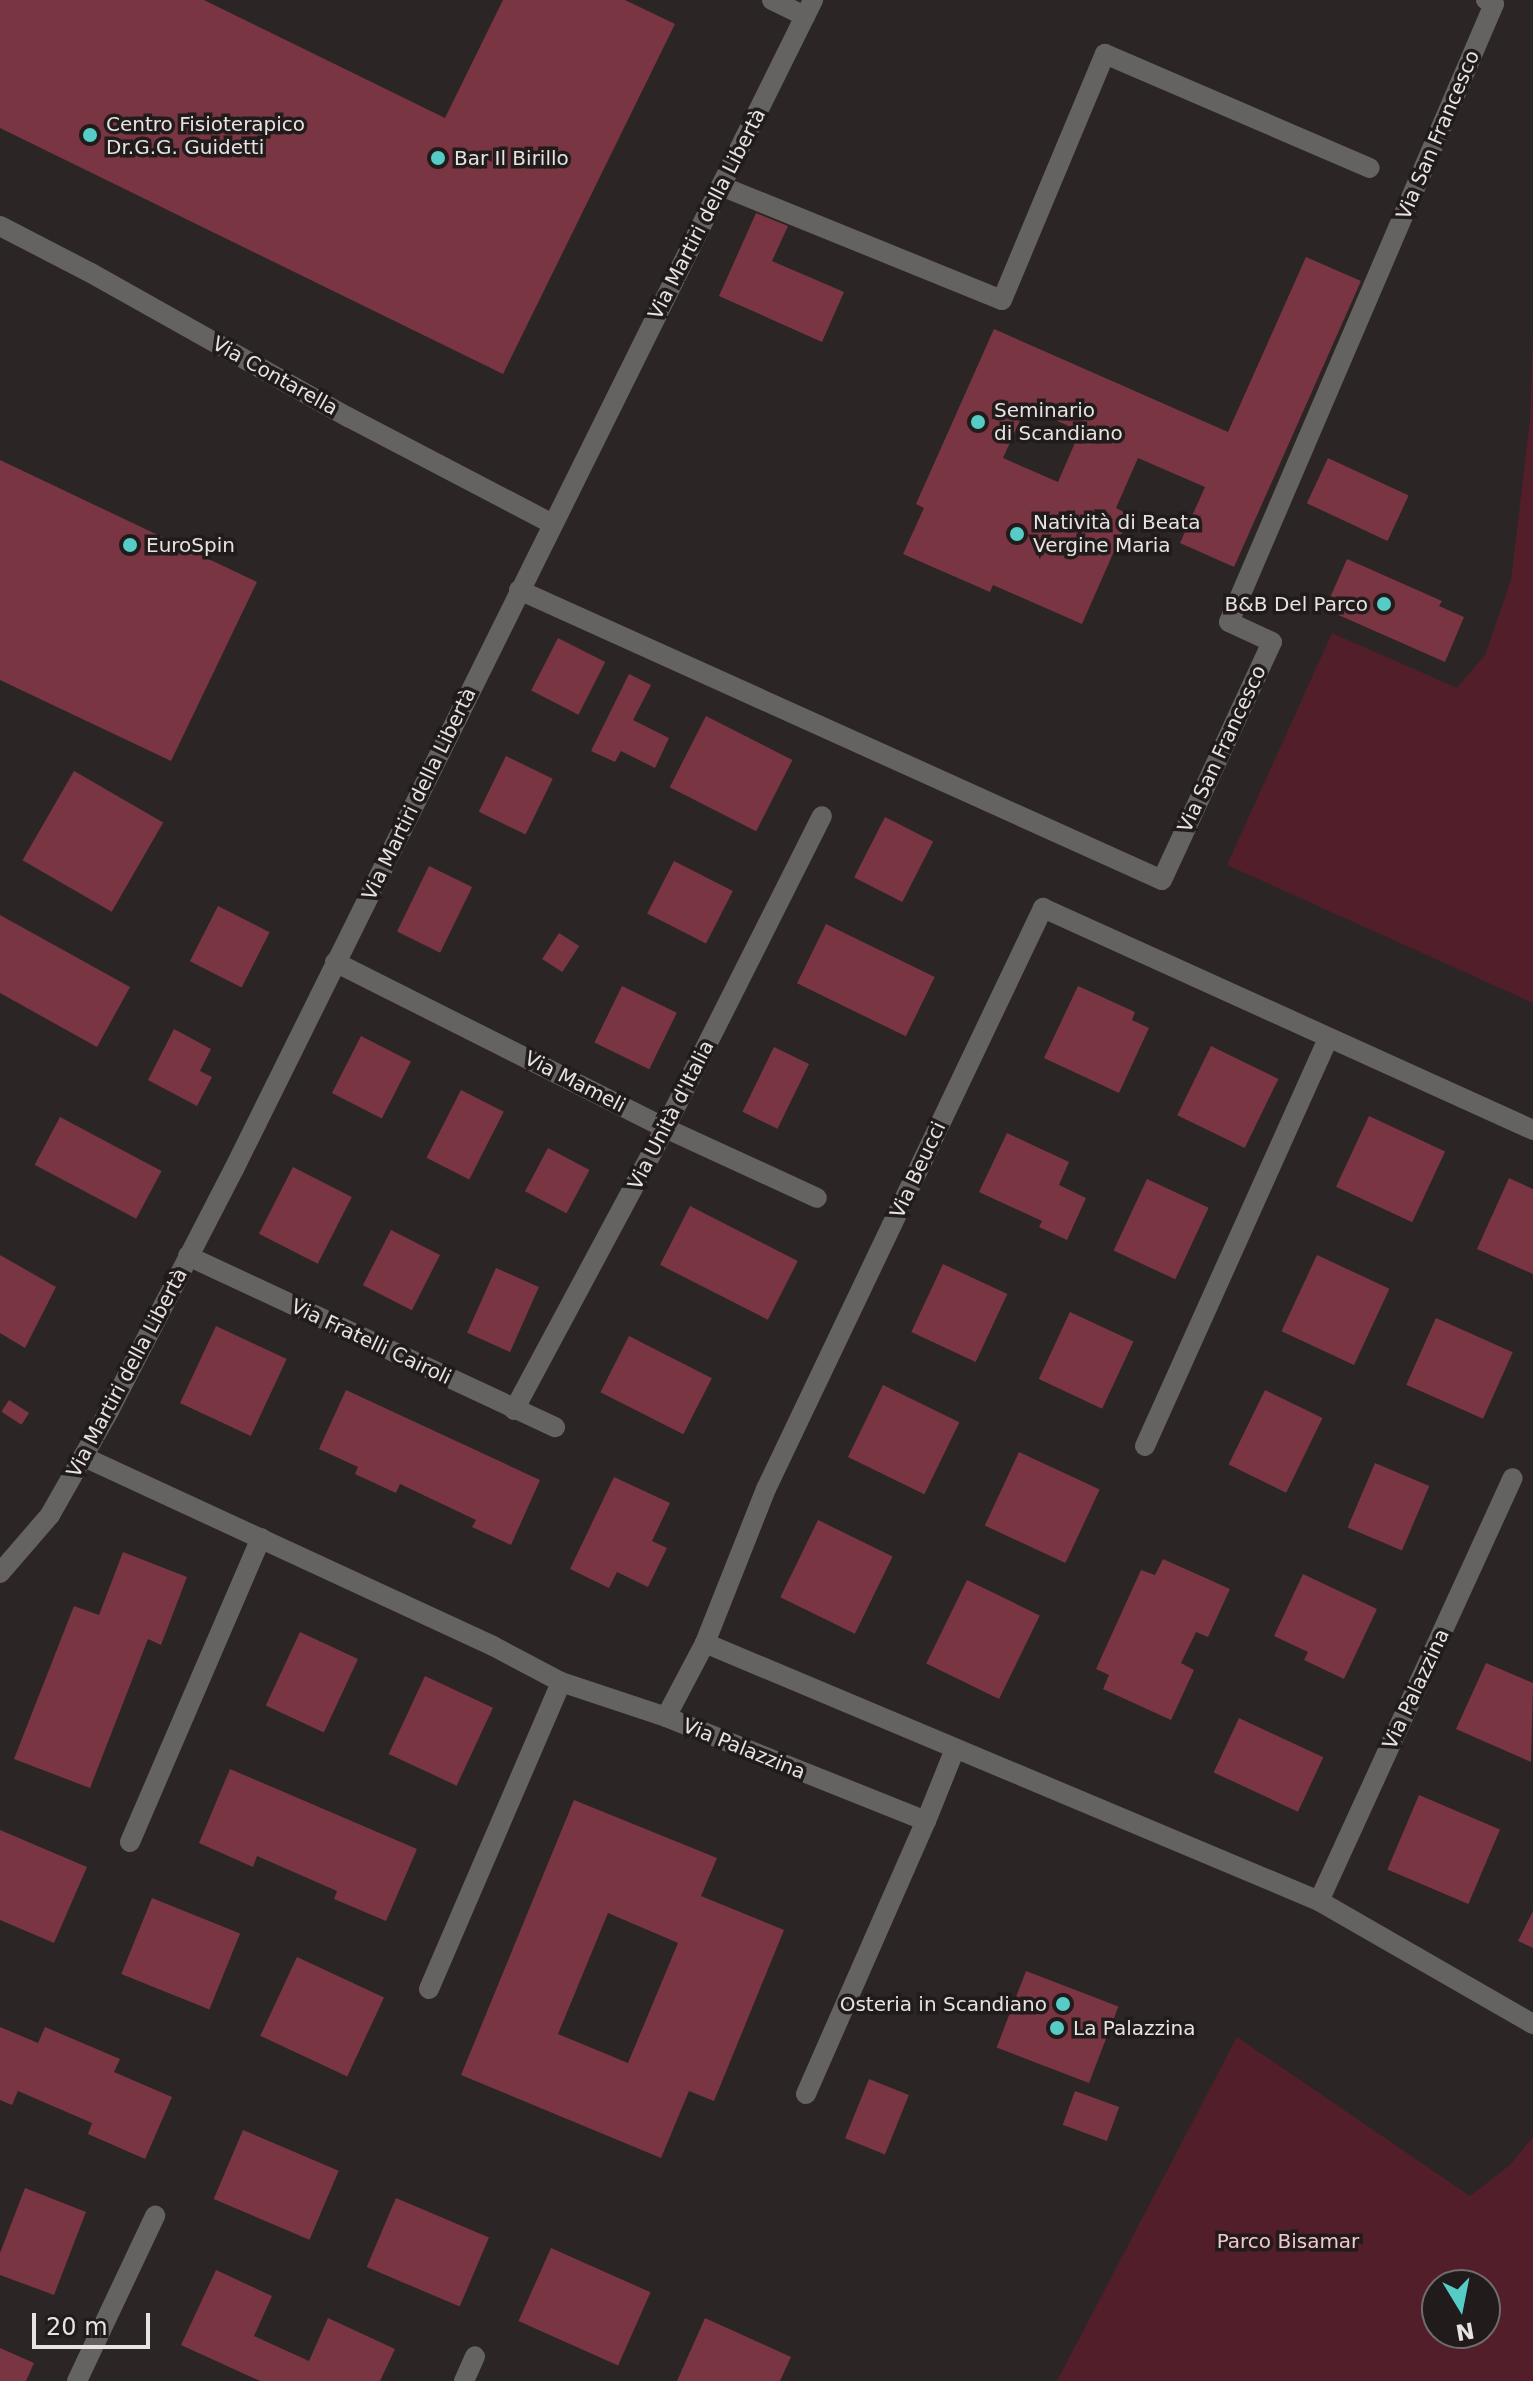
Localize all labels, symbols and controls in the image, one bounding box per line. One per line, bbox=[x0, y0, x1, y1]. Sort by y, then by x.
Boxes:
street label: Via San Francesco bbox=[1391, 47, 1485, 223]
street label: Via Martiri della Libertà bbox=[643, 105, 771, 323]
place label: Centro Fisioterapico Dr.G.G. Guidetti bbox=[106, 112, 305, 159]
marker: Centro Fisioterapico Dr.G.G. Guidetti bbox=[81, 126, 99, 144]
place label: Bar Il Birillo bbox=[454, 146, 569, 170]
marker: Bar Il Birillo bbox=[429, 149, 447, 167]
street label: Via Contarella bbox=[208, 332, 342, 420]
place label: Seminario di Scandiano bbox=[994, 398, 1123, 445]
marker: Seminario di Scandiano bbox=[969, 413, 987, 431]
place label: Natività di Beata Vergine Maria bbox=[1033, 510, 1200, 557]
marker: Natività di Beata Vergine Maria bbox=[1008, 525, 1026, 543]
place label: EuroSpin bbox=[146, 533, 235, 557]
marker: EuroSpin bbox=[121, 536, 139, 554]
place label: B&B Del Parco bbox=[1225, 592, 1368, 616]
marker: B&B Del Parco bbox=[1375, 595, 1393, 613]
street label: Via San Francesco bbox=[1173, 662, 1271, 836]
street label: Via Martiri della Libertà bbox=[357, 684, 481, 904]
street label: Via Unità d'Italia bbox=[623, 1036, 719, 1194]
street label: Via Mameli bbox=[521, 1046, 629, 1118]
street label: Via Beucci bbox=[885, 1118, 951, 1222]
street label: Via Martiri della Libertà bbox=[62, 1264, 192, 1482]
street label: Via Fratelli Cairoli bbox=[287, 1294, 455, 1390]
street label: Via Palazzina bbox=[1378, 1625, 1454, 1753]
street label: Via Palazzina bbox=[679, 1714, 809, 1784]
place label: Osteria in Scandiano bbox=[840, 1992, 1047, 2016]
marker: Osteria in Scandiano bbox=[1054, 1995, 1072, 2013]
place label: La Palazzina bbox=[1073, 2016, 1195, 2040]
marker: La Palazzina bbox=[1048, 2019, 1066, 2037]
park label: Parco Bisamar bbox=[1217, 2229, 1359, 2253]
north arrow bbox=[1421, 2269, 1501, 2349]
scale bar bbox=[36, 2297, 154, 2347]
text: 20 m bbox=[46, 2313, 108, 2341]
text: N bbox=[1454, 2317, 1476, 2345]

